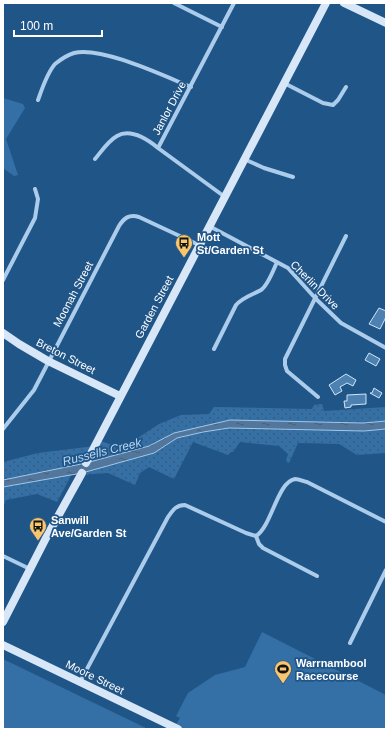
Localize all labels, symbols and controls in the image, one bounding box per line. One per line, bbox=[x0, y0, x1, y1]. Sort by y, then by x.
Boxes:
scale bar bbox=[14, 12, 102, 38]
text: 100 m bbox=[20, 19, 53, 33]
street label: Janlor Drive bbox=[150, 79, 188, 137]
place label: Mott St/Garden St bbox=[197, 231, 264, 256]
bus stop icon: Mott St/Garden St bbox=[174, 233, 194, 258]
street label: Cherlin Drive bbox=[288, 258, 342, 312]
street label: Moonah Street bbox=[51, 259, 95, 329]
street label: Garden Street bbox=[132, 274, 176, 340]
street label: Breton Street bbox=[34, 336, 98, 376]
water label: Russells Creek bbox=[61, 435, 144, 469]
place label: Sanwill Ave/Garden St bbox=[51, 514, 127, 539]
bus stop icon: Sanwill Ave/Garden St bbox=[28, 516, 48, 541]
place label: Warrnambool Racecourse bbox=[296, 657, 367, 682]
street label: Moore Street bbox=[64, 658, 126, 696]
sports icon: Warrnambool Racecourse bbox=[273, 659, 293, 684]

